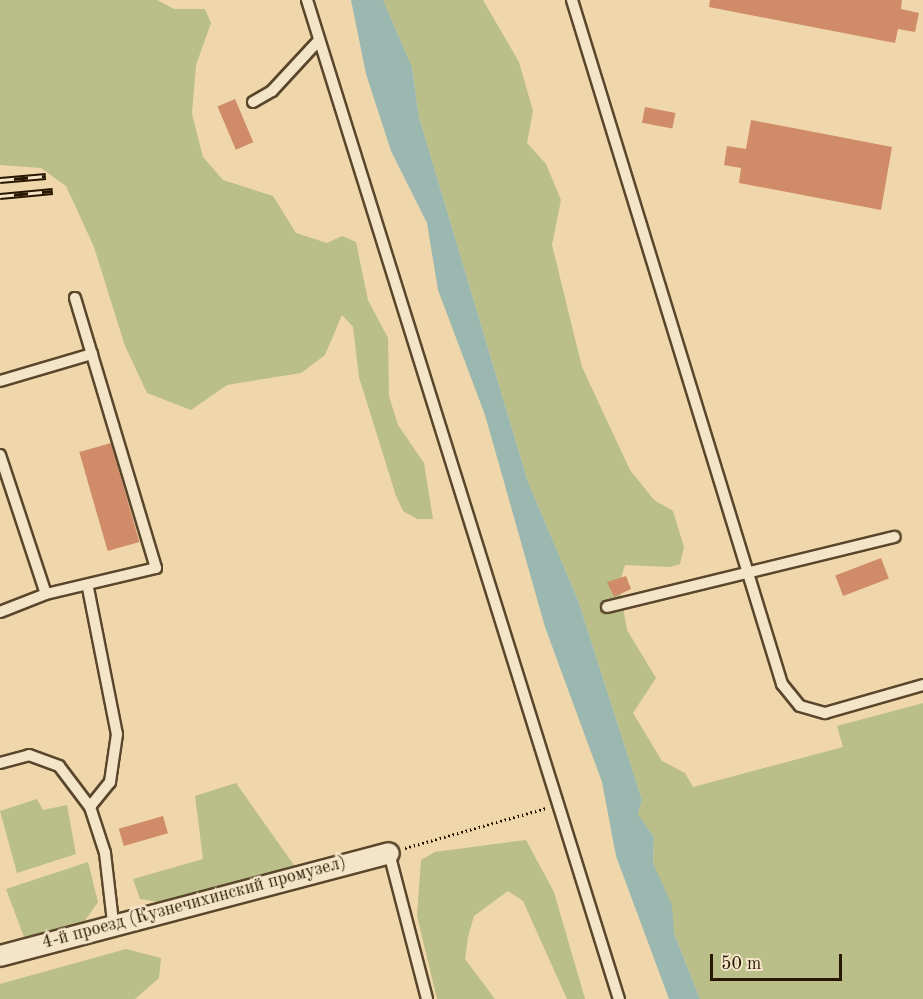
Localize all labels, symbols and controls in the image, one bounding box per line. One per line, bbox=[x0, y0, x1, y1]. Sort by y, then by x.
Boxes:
street label: 4-й проезд (Кузнечихинский промузел) bbox=[40, 852, 348, 954]
scale bar bbox=[713, 942, 845, 980]
text: 50 m bbox=[721, 955, 761, 973]

